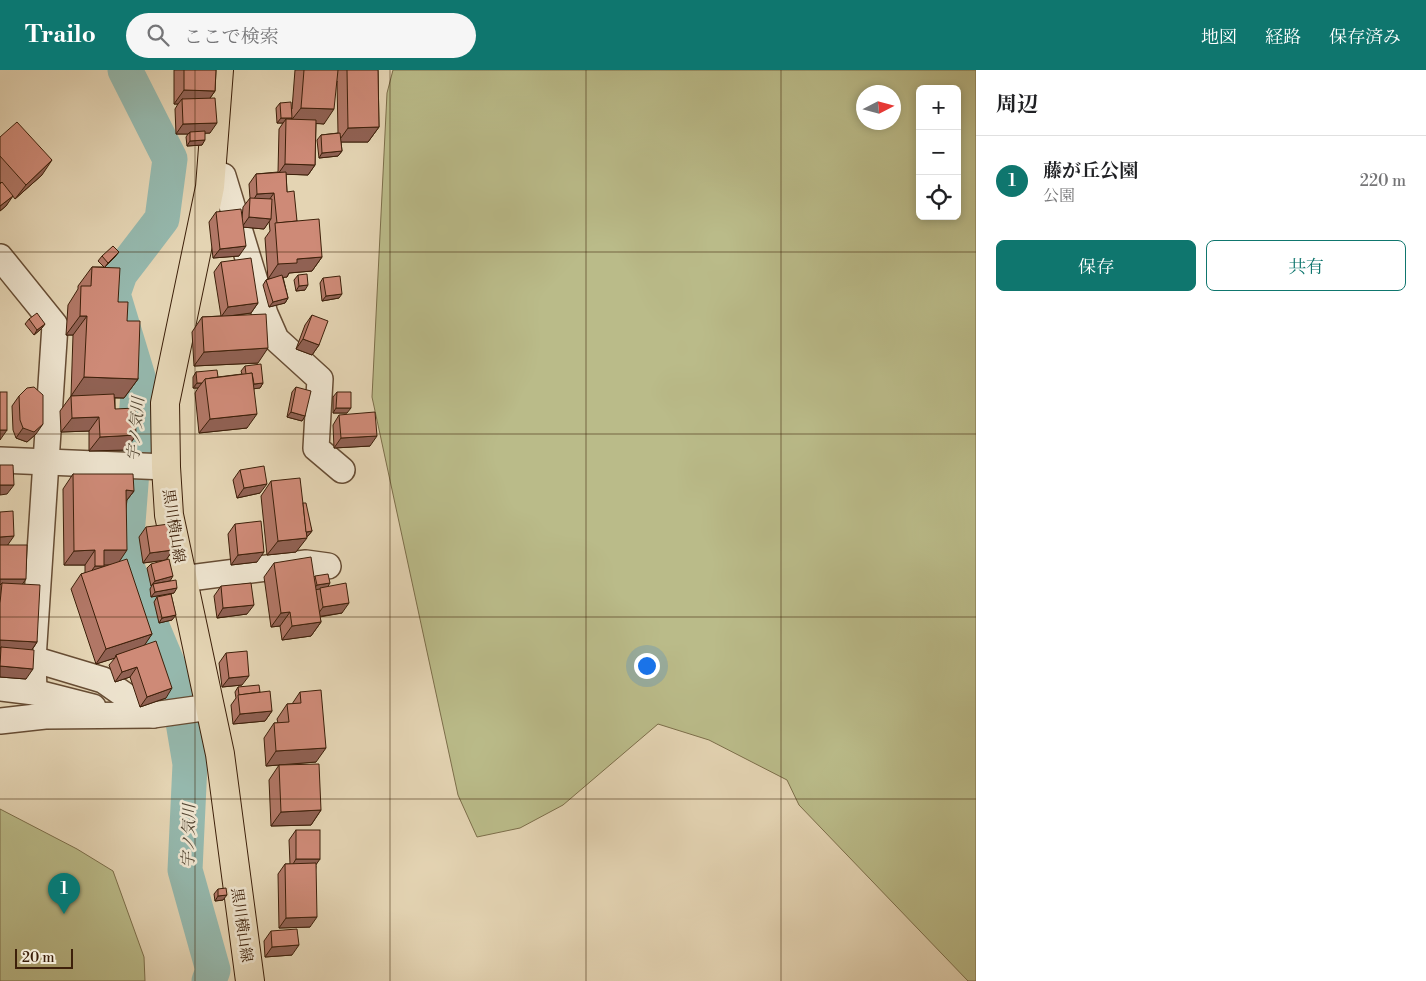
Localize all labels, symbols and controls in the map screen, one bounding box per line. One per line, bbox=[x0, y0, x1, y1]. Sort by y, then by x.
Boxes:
search box bbox=[126, 13, 476, 58]
text: Trailo bbox=[25, 20, 96, 50]
icon: search bbox=[144, 21, 172, 49]
text: ここで検索 bbox=[184, 25, 279, 49]
text: 地図 bbox=[1201, 26, 1237, 49]
text: 経路 bbox=[1265, 26, 1301, 49]
text: 保存済み bbox=[1329, 26, 1401, 49]
north arrow bbox=[856, 85, 901, 130]
map controls bbox=[916, 85, 961, 220]
button: + bbox=[916, 85, 961, 130]
text: 周辺 bbox=[996, 92, 1038, 118]
button: − bbox=[916, 130, 961, 175]
text: 藤が丘公園 bbox=[1043, 159, 1138, 183]
text: 1 bbox=[1008, 171, 1016, 191]
text: 220 m bbox=[1360, 171, 1406, 191]
button: locate bbox=[916, 175, 961, 220]
text: 公園 bbox=[1043, 186, 1075, 206]
button: 保存 bbox=[996, 240, 1196, 291]
button: 共有 bbox=[1206, 240, 1406, 291]
water label: 宇ノ気川 bbox=[123, 394, 149, 462]
street label: 黒川横山線 bbox=[158, 488, 189, 565]
your location bbox=[634, 653, 660, 679]
water label: 宇ノ気川 bbox=[178, 802, 200, 868]
pin: 1 bbox=[48, 873, 80, 914]
street label: 黒川横山線 bbox=[227, 887, 256, 964]
scale bar bbox=[15, 946, 72, 969]
text: 20 m bbox=[22, 949, 54, 967]

